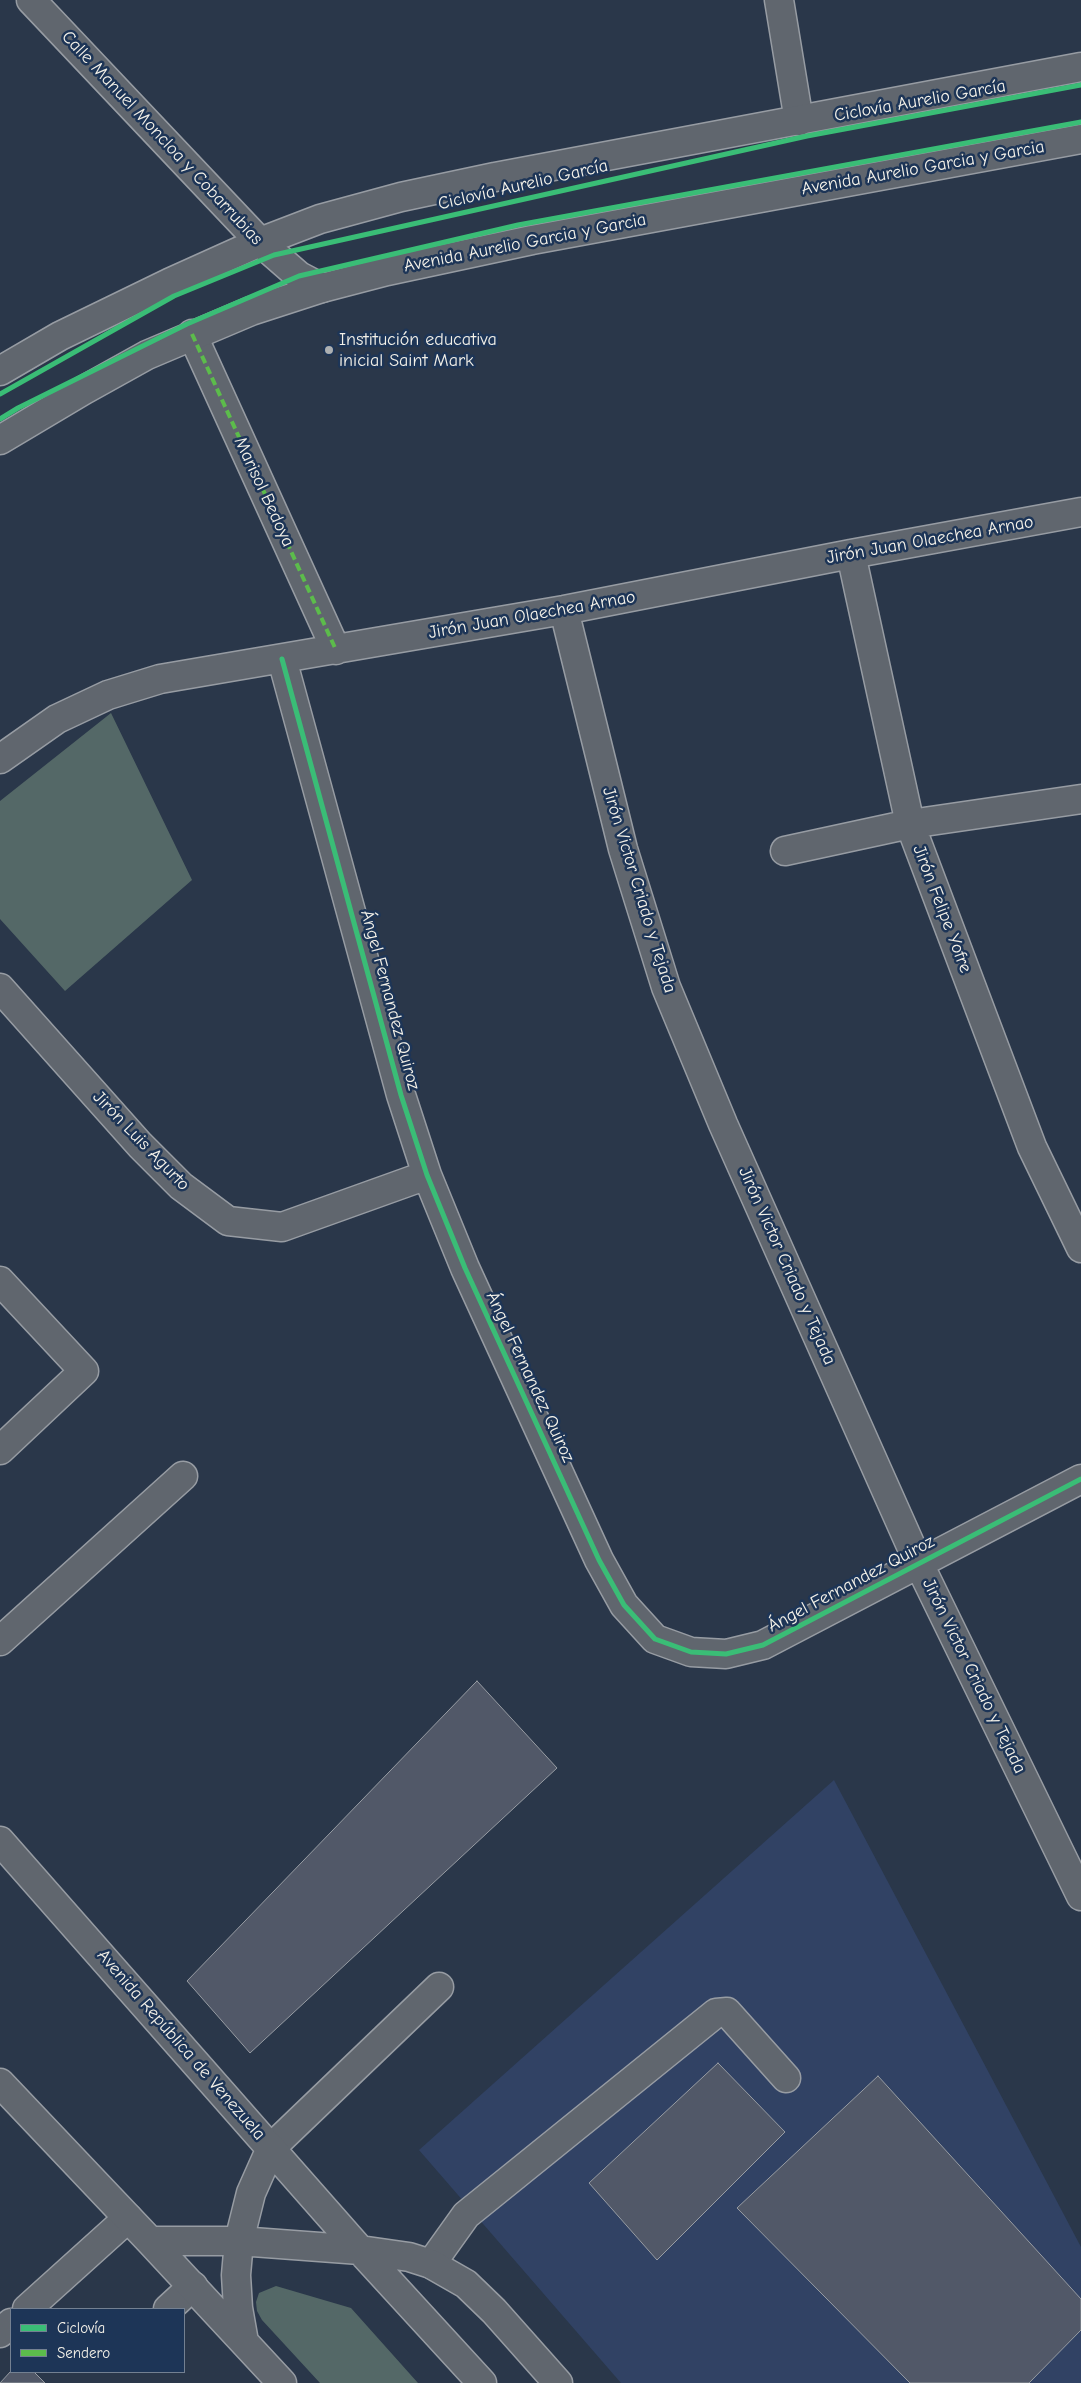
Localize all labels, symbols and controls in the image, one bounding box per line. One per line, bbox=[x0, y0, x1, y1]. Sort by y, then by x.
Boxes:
street label: Calle Manuel Moncloa y Cobarrubias bbox=[57, 26, 267, 250]
street label: Ciclovía Aurelio García bbox=[832, 75, 1008, 127]
street label: Avenida Aurelio Garcia y Garcia bbox=[800, 136, 1046, 200]
street label: Ciclovía Aurelio García bbox=[436, 155, 610, 215]
street label: Avenida Aurelio Garcia y Garcia bbox=[402, 209, 648, 277]
place label: Institución educativa inicial Saint Mark bbox=[339, 329, 497, 372]
marker: Institución educativa inicial Saint Mark bbox=[323, 344, 335, 356]
street label: Marisol Bedoya bbox=[229, 434, 299, 550]
street label: Jirón Juan Olaechea Arnao bbox=[825, 511, 1035, 569]
street label: Jirón Juan Olaechea Arnao bbox=[427, 586, 637, 644]
street label: Jirón Victor Criado y Tejada bbox=[597, 784, 681, 996]
street label: Jirón Felipe Yofre bbox=[908, 842, 976, 976]
street label: Ángel Fernandez Quiroz bbox=[356, 908, 424, 1092]
street label: Jirón Luis Agurto bbox=[88, 1087, 194, 1195]
street label: Jirón Victor Criado y Tejada bbox=[734, 1164, 840, 1368]
street label: Ángel Fernandez Quiroz bbox=[481, 1288, 579, 1466]
street label: Ángel Fernandez Quiroz bbox=[764, 1531, 938, 1637]
street label: Jirón Victor Criado y Tejada bbox=[917, 1575, 1031, 1777]
street label: Avenida República de Venezuela bbox=[92, 1945, 270, 2145]
legend bbox=[10, 2308, 185, 2373]
text: Ciclovía bbox=[57, 2319, 105, 2337]
text: Sendero bbox=[57, 2344, 110, 2362]

